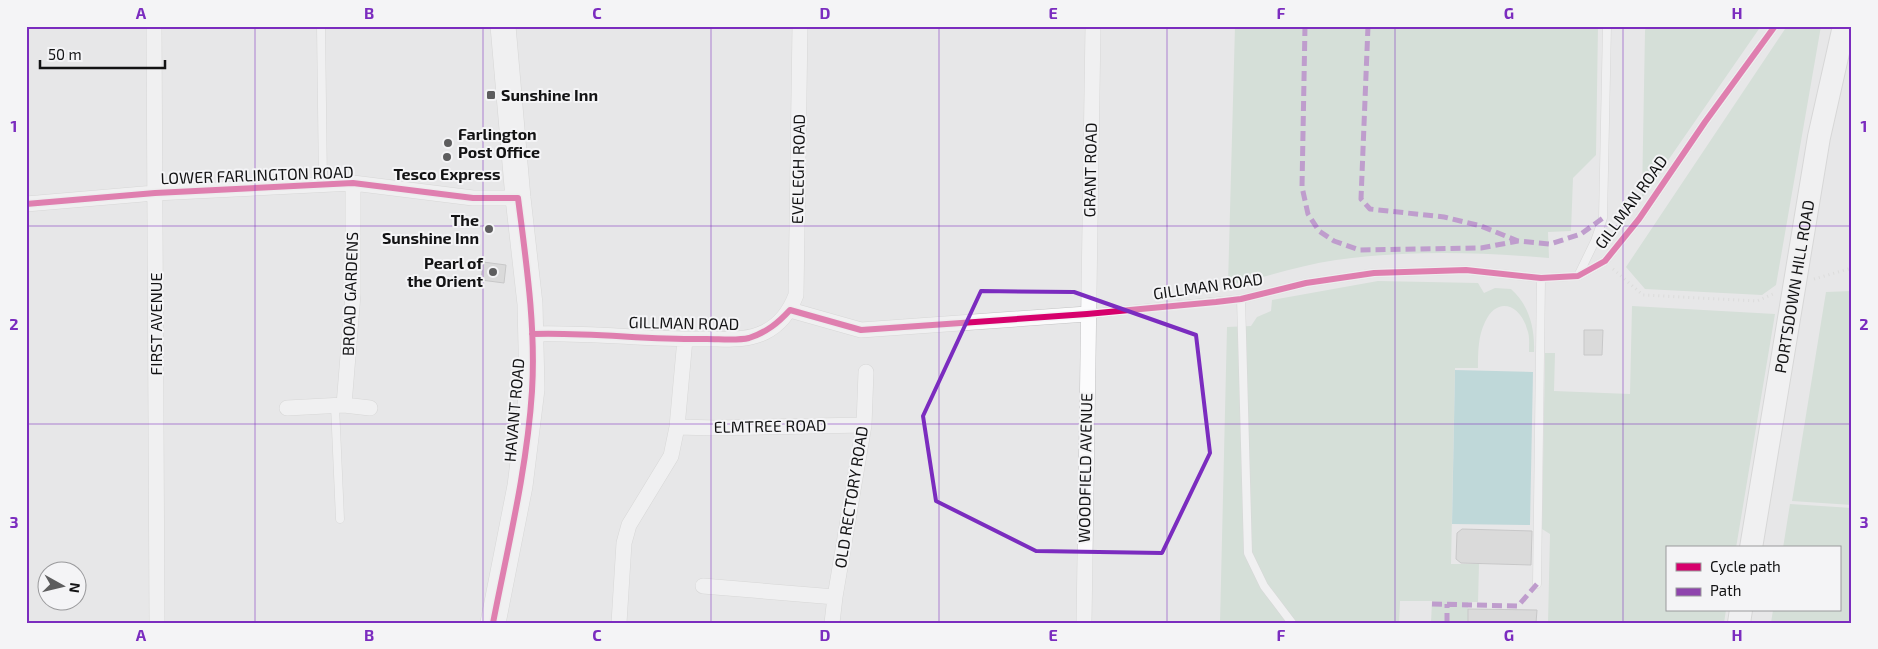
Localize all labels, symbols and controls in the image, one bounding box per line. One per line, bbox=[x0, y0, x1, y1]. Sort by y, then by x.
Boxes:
text: A bbox=[136, 3, 147, 22]
text: B bbox=[364, 3, 374, 22]
text: C bbox=[592, 3, 602, 22]
text: D bbox=[820, 3, 831, 22]
text: E bbox=[1048, 3, 1058, 22]
text: F bbox=[1277, 3, 1286, 22]
text: G bbox=[1504, 3, 1514, 22]
text: H bbox=[1731, 3, 1743, 22]
scale bar bbox=[40, 38, 165, 70]
text: 50 m bbox=[48, 45, 82, 63]
place label: Sunshine Inn bbox=[501, 85, 598, 104]
marker: Sunshine Inn bbox=[485, 89, 497, 101]
street label: EVELEGH ROAD bbox=[787, 114, 808, 224]
text: 1 bbox=[11, 116, 17, 135]
text: 1 bbox=[1861, 116, 1867, 135]
street label: GRANT ROAD bbox=[1079, 122, 1100, 218]
place label: Farlington Post Office bbox=[458, 124, 540, 161]
marker: Farlington Post Office bbox=[442, 137, 454, 149]
marker: Tesco Express bbox=[441, 151, 453, 163]
street label: GILLMAN ROAD bbox=[1590, 151, 1671, 252]
street label: LOWER FARLINGTON ROAD bbox=[160, 162, 354, 187]
place label: Tesco Express bbox=[393, 164, 501, 183]
street label: PORTSDOWN HILL ROAD bbox=[1770, 199, 1817, 374]
place label: The Sunshine Inn bbox=[382, 210, 479, 247]
marker: The Sunshine Inn bbox=[483, 223, 495, 235]
street label: BROAD GARDENS bbox=[338, 232, 361, 356]
place label: Pearl of the Orient bbox=[407, 253, 484, 290]
marker: Pearl of the Orient bbox=[487, 266, 499, 278]
street label: GILLMAN ROAD bbox=[1152, 268, 1264, 303]
street label: FIRST AVENUE bbox=[146, 273, 165, 375]
street label: GILLMAN ROAD bbox=[629, 312, 739, 333]
text: 2 bbox=[9, 314, 19, 333]
text: 2 bbox=[1859, 314, 1869, 333]
street label: HAVANT ROAD bbox=[500, 357, 528, 463]
street label: WOODFIELD AVENUE bbox=[1074, 393, 1095, 543]
street label: ELMTREE ROAD bbox=[713, 415, 827, 436]
street label: OLD RECTORY ROAD bbox=[830, 424, 871, 569]
text: 3 bbox=[9, 512, 19, 531]
text: 3 bbox=[1859, 512, 1869, 531]
legend bbox=[1666, 546, 1840, 612]
text: Cycle path bbox=[1710, 557, 1781, 575]
north arrow bbox=[38, 562, 88, 612]
text: Path bbox=[1710, 581, 1741, 599]
text: N bbox=[66, 582, 84, 594]
text: A bbox=[136, 625, 147, 644]
text: B bbox=[364, 625, 374, 644]
text: C bbox=[592, 625, 602, 644]
text: D bbox=[820, 625, 831, 644]
text: E bbox=[1048, 625, 1058, 644]
text: F bbox=[1277, 625, 1286, 644]
text: G bbox=[1504, 625, 1514, 644]
text: H bbox=[1731, 625, 1743, 644]

